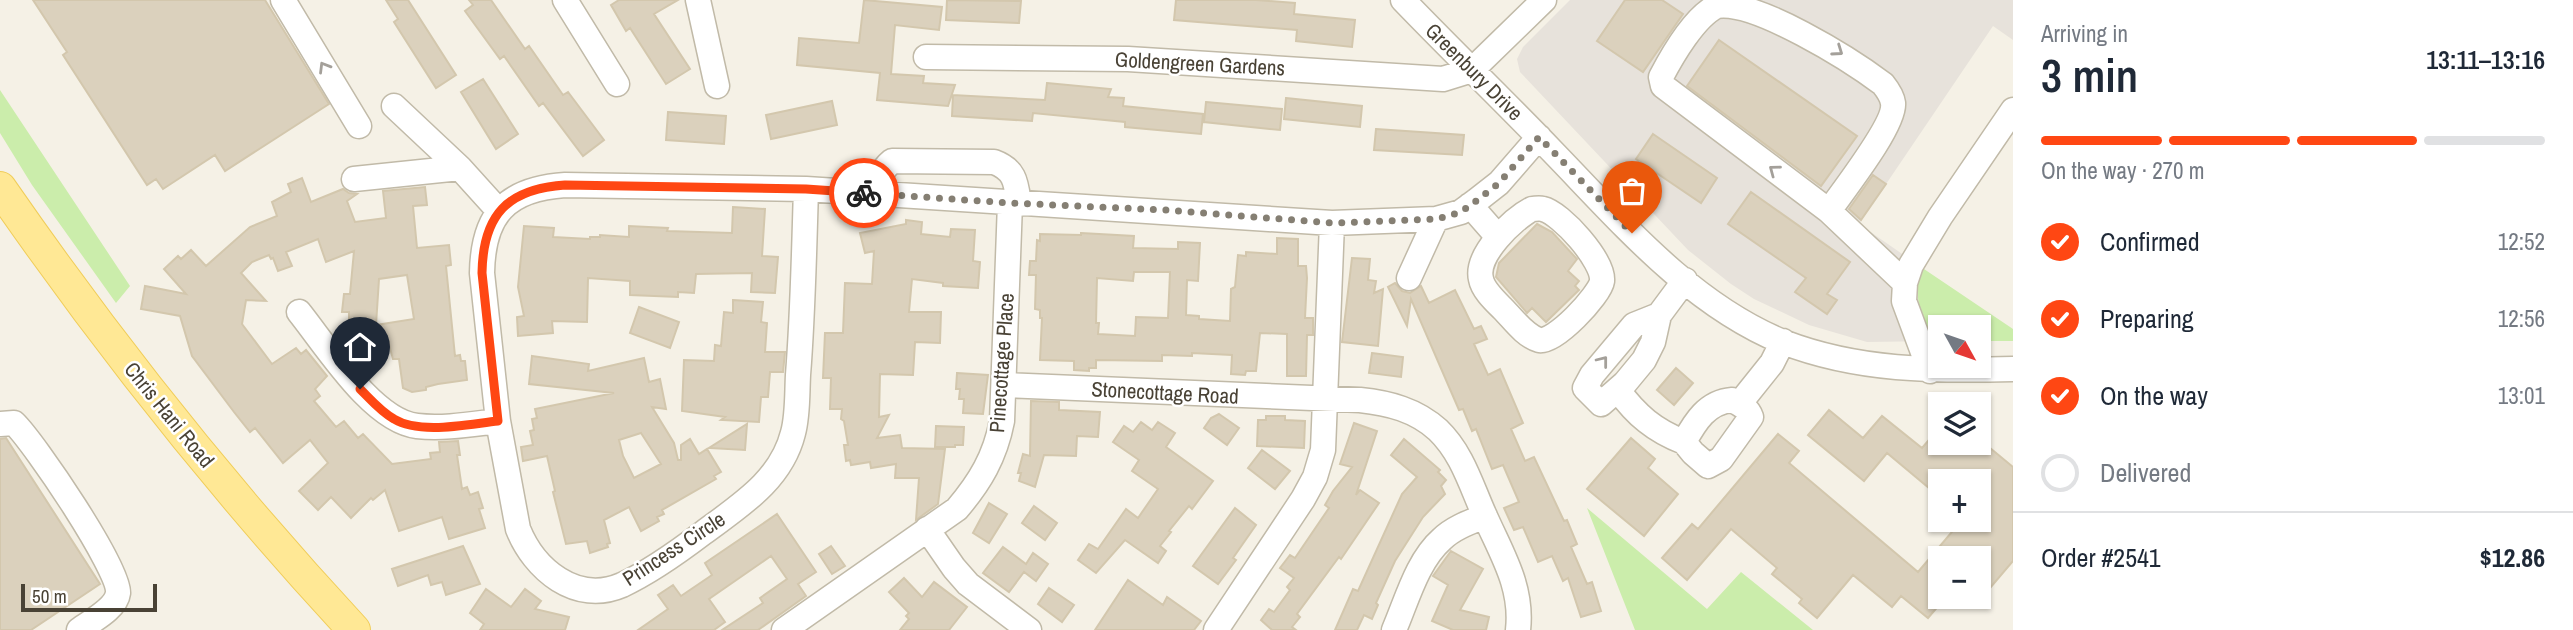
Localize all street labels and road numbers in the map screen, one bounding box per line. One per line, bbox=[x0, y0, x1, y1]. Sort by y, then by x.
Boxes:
street label: Greenbury Drive bbox=[1419, 16, 1530, 127]
street label: Goldengreen Gardens bbox=[1114, 45, 1286, 82]
street label: Pinecottage Place bbox=[982, 292, 1021, 434]
street label: Chris Hani Road bbox=[118, 356, 221, 474]
street label: Stonecottage Road bbox=[1091, 374, 1239, 411]
street label: Princess Circle bbox=[617, 505, 731, 593]

